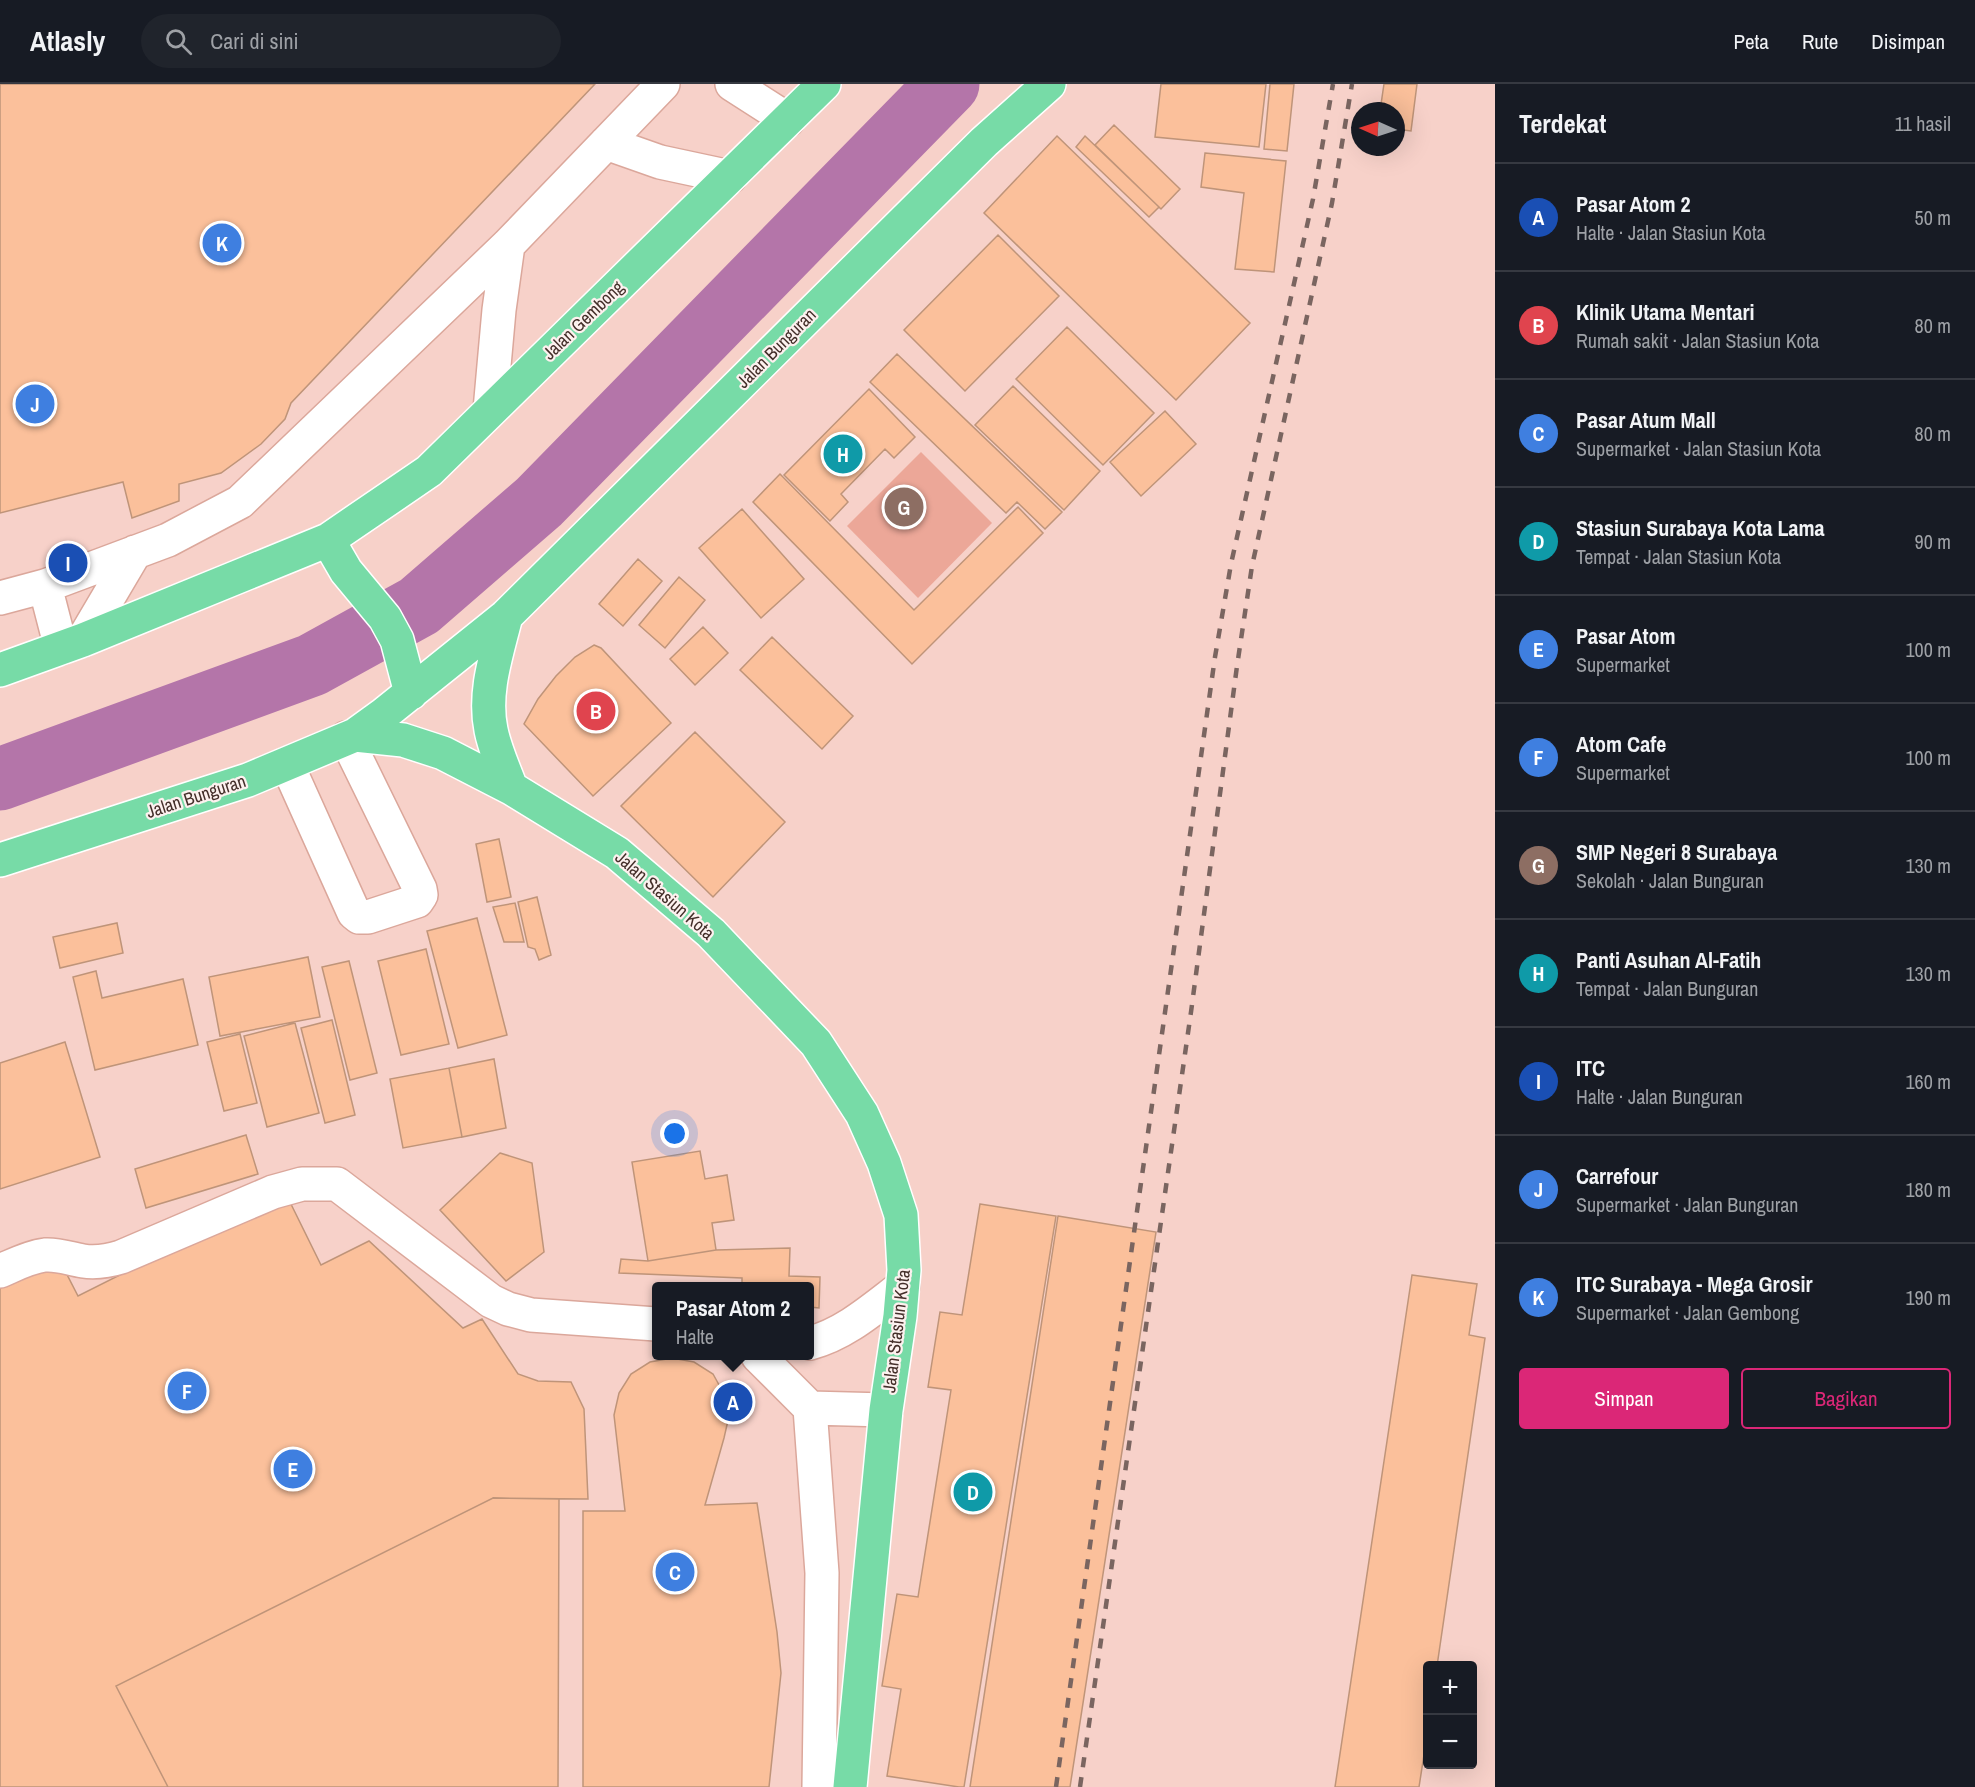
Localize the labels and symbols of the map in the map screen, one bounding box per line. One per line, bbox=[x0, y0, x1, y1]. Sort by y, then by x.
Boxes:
north arrow bbox=[1351, 102, 1405, 156]
pin: K bbox=[202, 220, 242, 266]
street label: Jalan Gembong bbox=[537, 274, 630, 365]
street label: Jalan Bunguran bbox=[731, 303, 821, 393]
pin: J bbox=[15, 382, 54, 426]
pin: H bbox=[824, 432, 862, 476]
pin: G bbox=[884, 484, 924, 530]
pin: I bbox=[48, 540, 88, 586]
pin: B bbox=[576, 688, 616, 734]
street label: Jalan Bunguran bbox=[143, 768, 249, 824]
street label: Jalan Stasiun Kota bbox=[610, 845, 720, 945]
your location bbox=[660, 1119, 689, 1148]
street label: Jalan Stasiun Kota bbox=[876, 1268, 916, 1394]
pin: F bbox=[168, 1368, 207, 1414]
pin: A bbox=[714, 1380, 752, 1424]
pin: E bbox=[274, 1446, 312, 1492]
pin: D bbox=[954, 1470, 992, 1514]
pin: C bbox=[656, 1550, 694, 1594]

